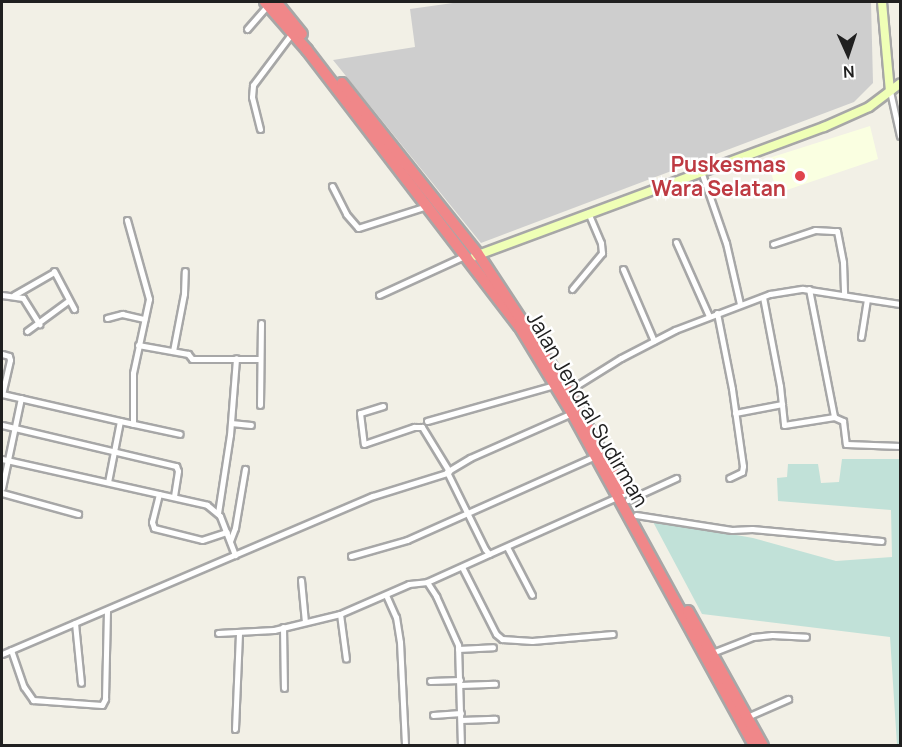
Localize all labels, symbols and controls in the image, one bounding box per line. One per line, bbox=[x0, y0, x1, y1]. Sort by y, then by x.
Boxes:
north arrow bbox=[818, 24, 878, 84]
text: N bbox=[843, 61, 855, 83]
place label: Puskesmas Wara Selatan bbox=[651, 151, 786, 201]
marker: Puskesmas Wara Selatan bbox=[791, 167, 809, 185]
street label: Jalan Jendral Sudirman bbox=[522, 307, 654, 511]

